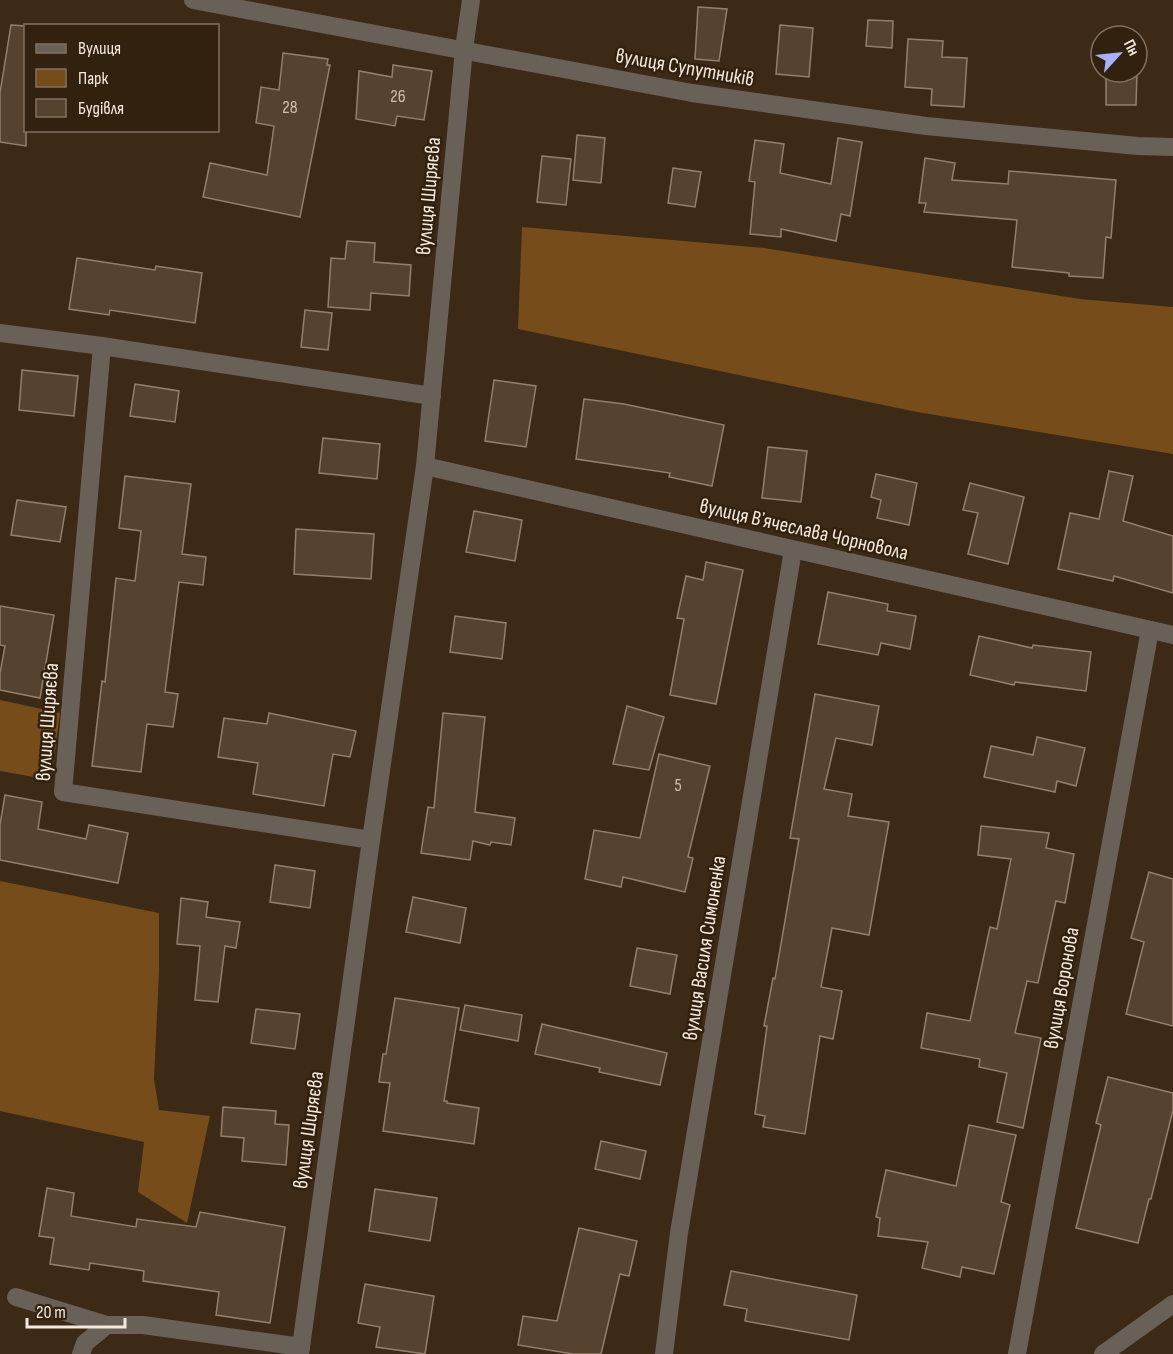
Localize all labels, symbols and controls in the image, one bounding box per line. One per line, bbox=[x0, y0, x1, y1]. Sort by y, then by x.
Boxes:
legend bbox=[24, 24, 219, 132]
north arrow bbox=[1089, 24, 1149, 84]
text: Пн bbox=[1119, 37, 1143, 59]
text: Вулиця bbox=[78, 38, 121, 59]
street label: вулиця Супутників bbox=[614, 43, 756, 92]
text: Парк bbox=[78, 68, 109, 89]
house number: 26 bbox=[390, 86, 406, 107]
house number: 28 bbox=[282, 97, 298, 118]
text: Будівля bbox=[78, 98, 124, 119]
street label: вулиця Ширяєва bbox=[411, 136, 446, 256]
street label: вулиця Вʼячеслава Чорновола bbox=[697, 493, 911, 566]
street label: вулиця Ширяєва bbox=[31, 662, 64, 782]
house number: 5 bbox=[674, 775, 682, 796]
street label: вулиця Василя Симоненка bbox=[678, 854, 731, 1042]
street label: вулиця Воронова bbox=[1039, 925, 1084, 1051]
street label: вулиця Ширяєва bbox=[288, 1070, 329, 1190]
scale bar bbox=[27, 1291, 124, 1329]
text: 20 m bbox=[36, 1302, 66, 1323]

